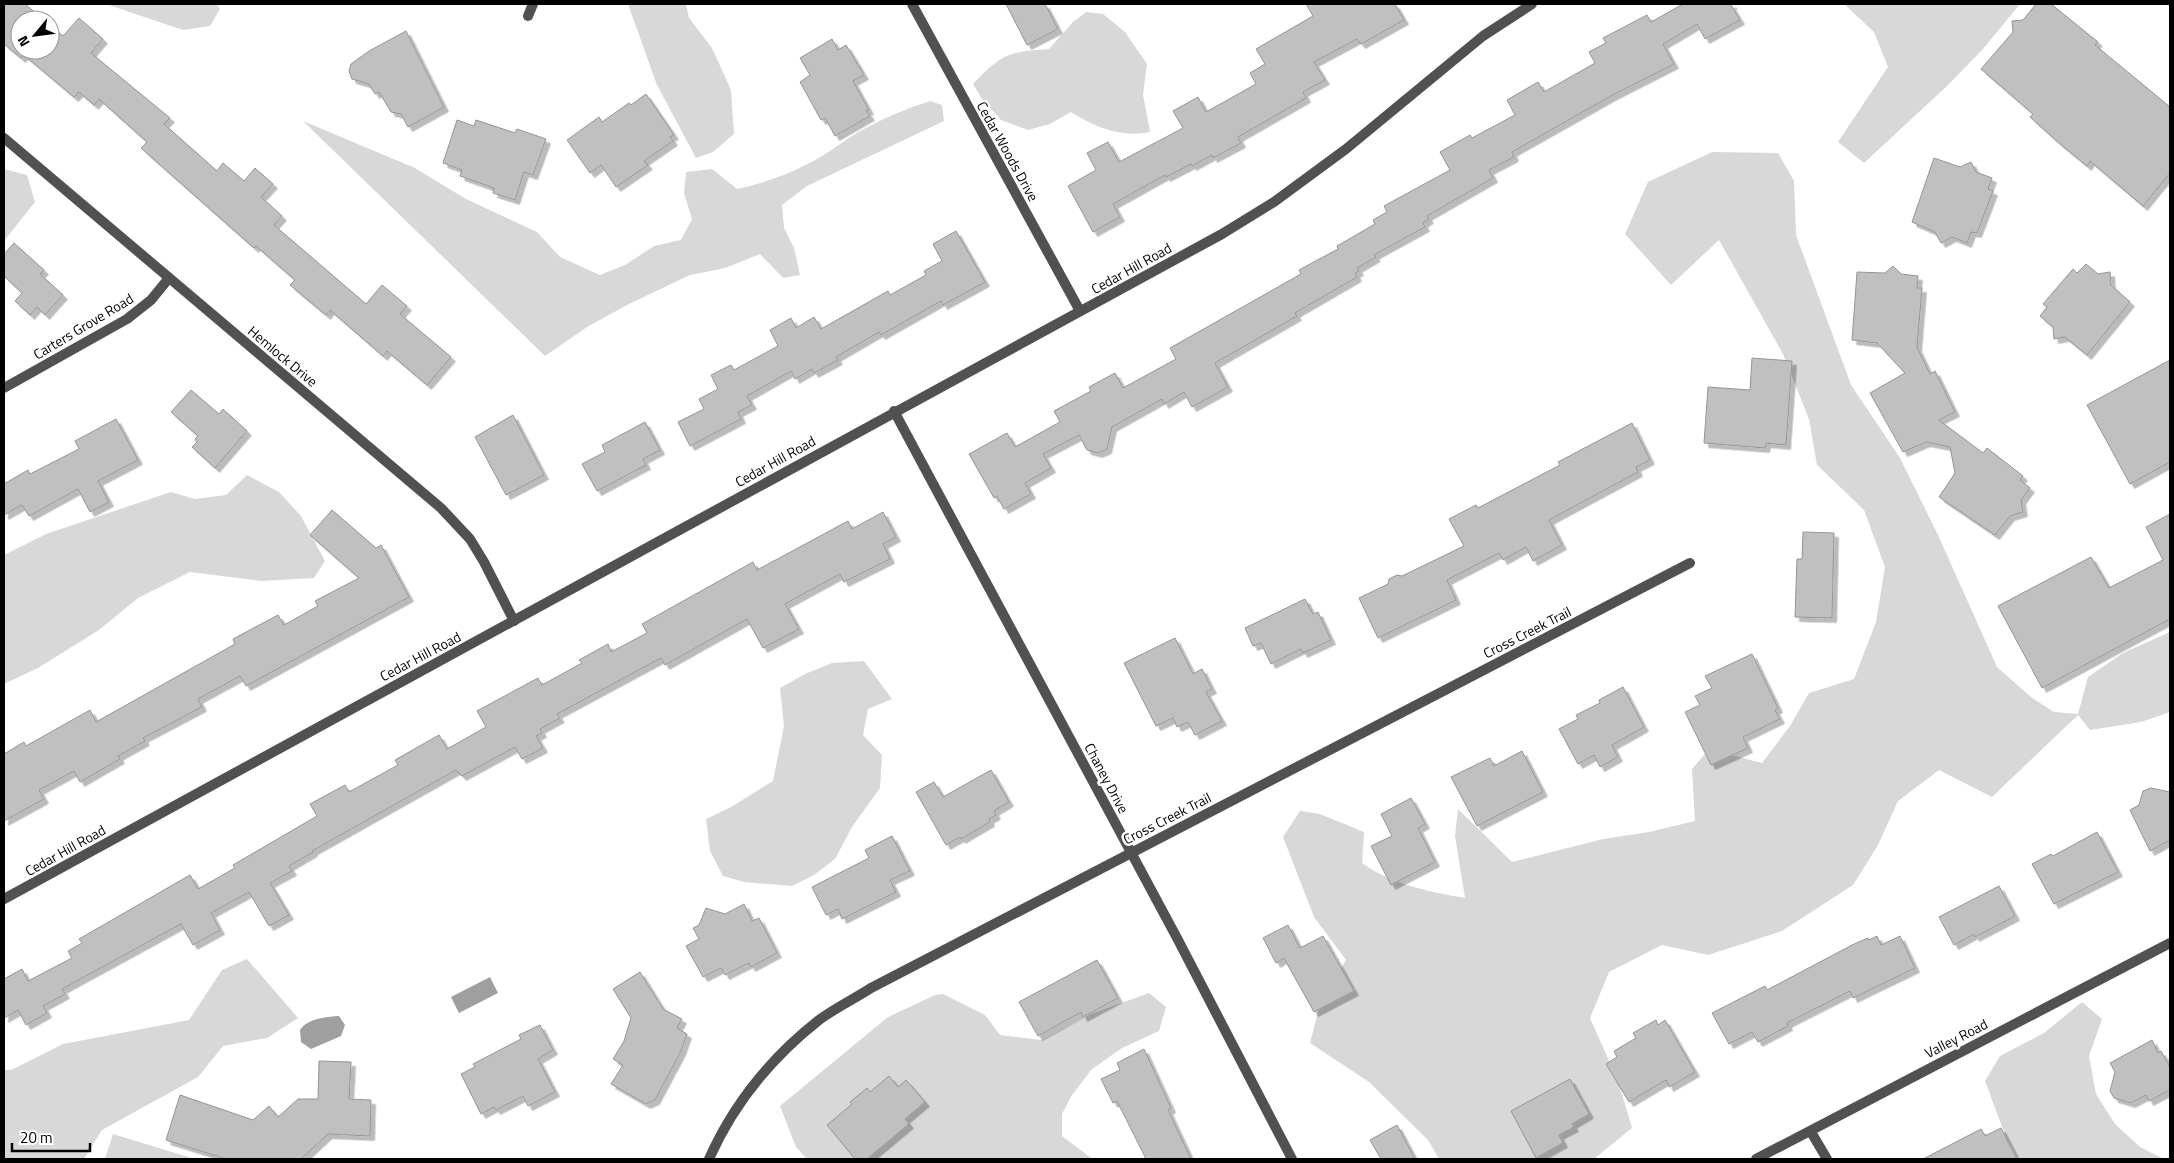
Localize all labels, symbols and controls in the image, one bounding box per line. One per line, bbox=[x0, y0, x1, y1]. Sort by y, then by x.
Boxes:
north arrow bbox=[10, 10, 60, 60]
text: N bbox=[12, 32, 35, 51]
street label: Cedar Woods Drive bbox=[972, 97, 1044, 205]
street label: Cedar Hill Road bbox=[1087, 237, 1175, 299]
street label: Carters Grove Road bbox=[29, 288, 137, 364]
street label: Hemlock Drive bbox=[244, 321, 322, 391]
street label: Cedar Hill Road bbox=[731, 430, 819, 492]
street label: Cross Creek Trail bbox=[1479, 601, 1575, 663]
street label: Cedar Hill Road bbox=[376, 626, 464, 686]
street label: Chaney Drive bbox=[1080, 739, 1134, 817]
street label: Cross Creek Trail bbox=[1119, 787, 1215, 849]
street label: Cedar Hill Road bbox=[21, 819, 109, 881]
street label: Valley Road bbox=[1921, 1013, 1991, 1063]
scale bar bbox=[12, 1120, 90, 1152]
text: 20 m bbox=[20, 1126, 53, 1149]

